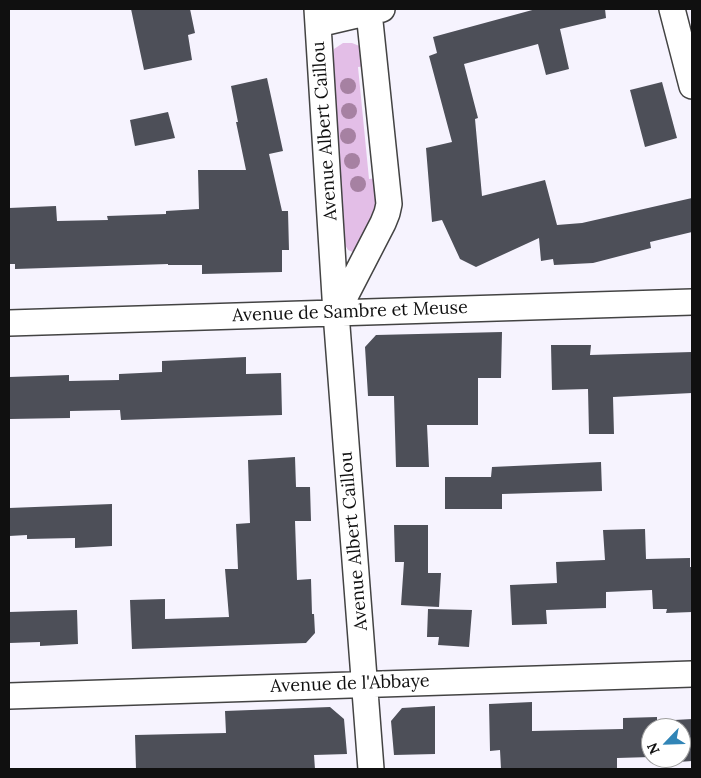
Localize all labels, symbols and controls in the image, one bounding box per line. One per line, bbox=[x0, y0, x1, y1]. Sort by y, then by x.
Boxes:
street label: Avenue Albert Caillou bbox=[308, 41, 342, 221]
street label: Avenue de Sambre et Meuse bbox=[232, 297, 468, 327]
street label: Avenue Albert Caillou bbox=[335, 450, 373, 632]
street label: Avenue de l'Abbaye bbox=[270, 670, 430, 698]
north arrow bbox=[641, 718, 691, 768]
text: N bbox=[643, 740, 664, 757]

